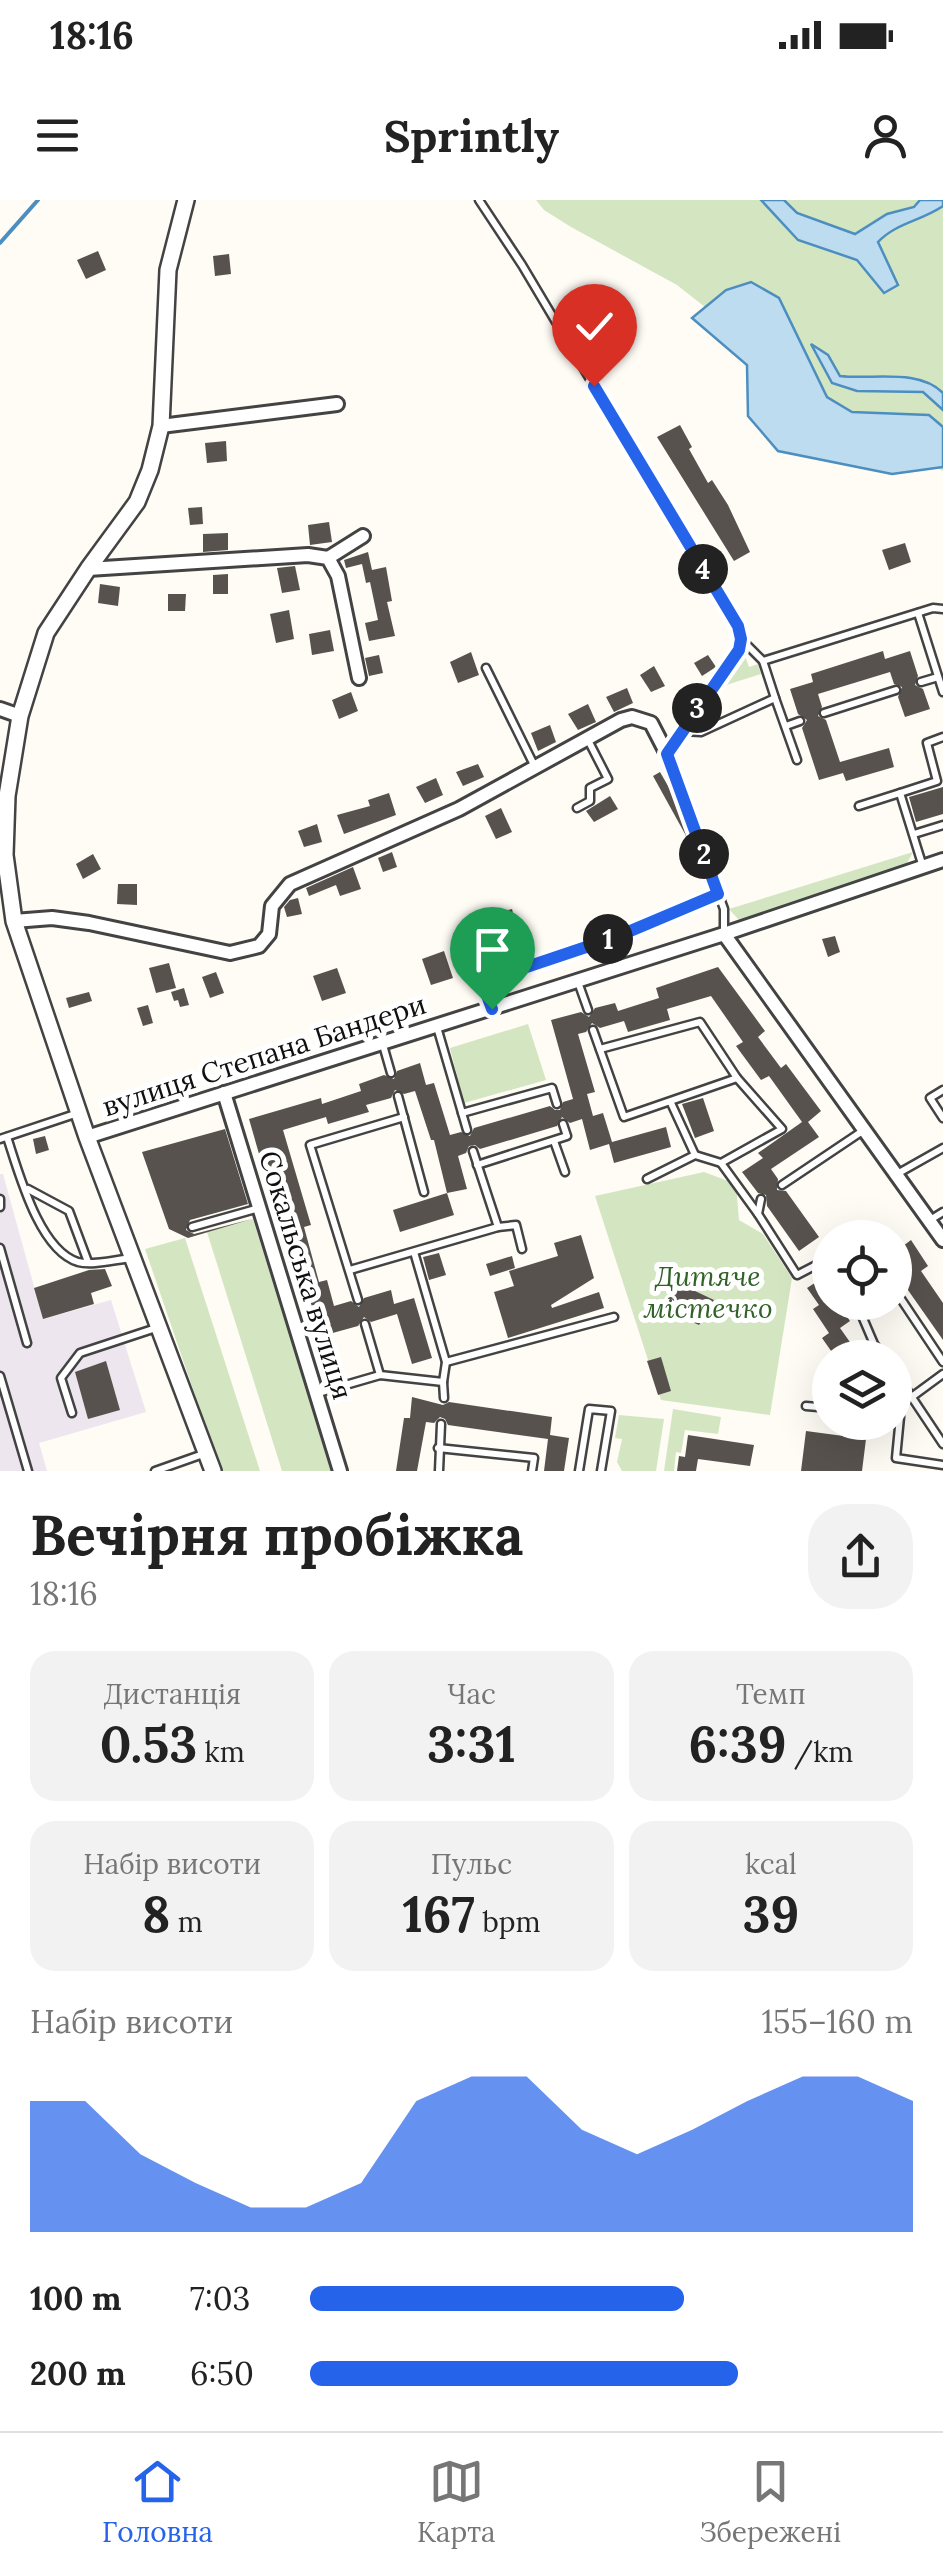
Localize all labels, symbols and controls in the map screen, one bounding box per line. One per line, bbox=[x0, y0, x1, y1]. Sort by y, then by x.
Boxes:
text: 18:16 bbox=[50, 11, 134, 59]
text: Sprintly bbox=[384, 107, 559, 164]
icon: menu bbox=[30, 108, 85, 163]
icon: person bbox=[858, 108, 913, 163]
pin bbox=[552, 284, 637, 387]
icon: check bbox=[567, 299, 622, 354]
pin: 4 bbox=[678, 544, 728, 594]
text: 4 bbox=[695, 551, 711, 587]
pin: 3 bbox=[672, 683, 722, 733]
text: 3 bbox=[689, 690, 705, 726]
pin: 2 bbox=[679, 829, 729, 879]
text: 2 bbox=[697, 836, 711, 872]
pin bbox=[450, 907, 535, 1010]
pin: 1 bbox=[583, 914, 633, 964]
text: 1 bbox=[602, 921, 614, 957]
icon: arrive bbox=[465, 922, 520, 977]
street label: вулиця Степана Бандери bbox=[98, 986, 430, 1124]
street label: Сокальська вулиця bbox=[251, 1146, 361, 1404]
map controls bbox=[812, 1220, 912, 1440]
button: locate bbox=[812, 1220, 912, 1320]
park label: Дитяче містечко bbox=[642, 1258, 773, 1326]
button: layers bbox=[812, 1340, 912, 1440]
text: Вечірня пробіжка bbox=[30, 1500, 523, 1570]
button: share bbox=[808, 1504, 913, 1609]
text: 18:16 bbox=[30, 1573, 98, 1614]
text: Дистанція bbox=[103, 1676, 241, 1712]
text: Час bbox=[447, 1676, 496, 1712]
text: Темп bbox=[736, 1676, 806, 1712]
text: 0.53 bbox=[100, 1712, 197, 1776]
text: 3:31 bbox=[427, 1712, 516, 1776]
text: 6:39 bbox=[688, 1712, 786, 1776]
text: km bbox=[197, 1734, 245, 1770]
text: /km bbox=[786, 1734, 853, 1770]
text: Набір висоти bbox=[83, 1846, 261, 1882]
text: Пульс bbox=[431, 1846, 512, 1882]
text: kcal bbox=[745, 1846, 797, 1882]
text: 8 bbox=[142, 1882, 170, 1946]
text: 167 bbox=[403, 1882, 475, 1946]
text: 39 bbox=[742, 1882, 799, 1946]
text: m bbox=[170, 1904, 203, 1940]
text: bpm bbox=[475, 1904, 540, 1940]
text: Набір висоти bbox=[30, 2001, 233, 2042]
text: 155–160 m bbox=[761, 2001, 913, 2042]
text: 100 m bbox=[30, 2278, 122, 2319]
text: 7:03 bbox=[190, 2278, 250, 2319]
text: 200 m bbox=[30, 2353, 126, 2394]
text: 6:50 bbox=[190, 2353, 254, 2394]
tab: Головна bbox=[102, 2454, 213, 2550]
tab: Карта bbox=[417, 2454, 496, 2550]
tab: Збережені bbox=[699, 2454, 841, 2550]

